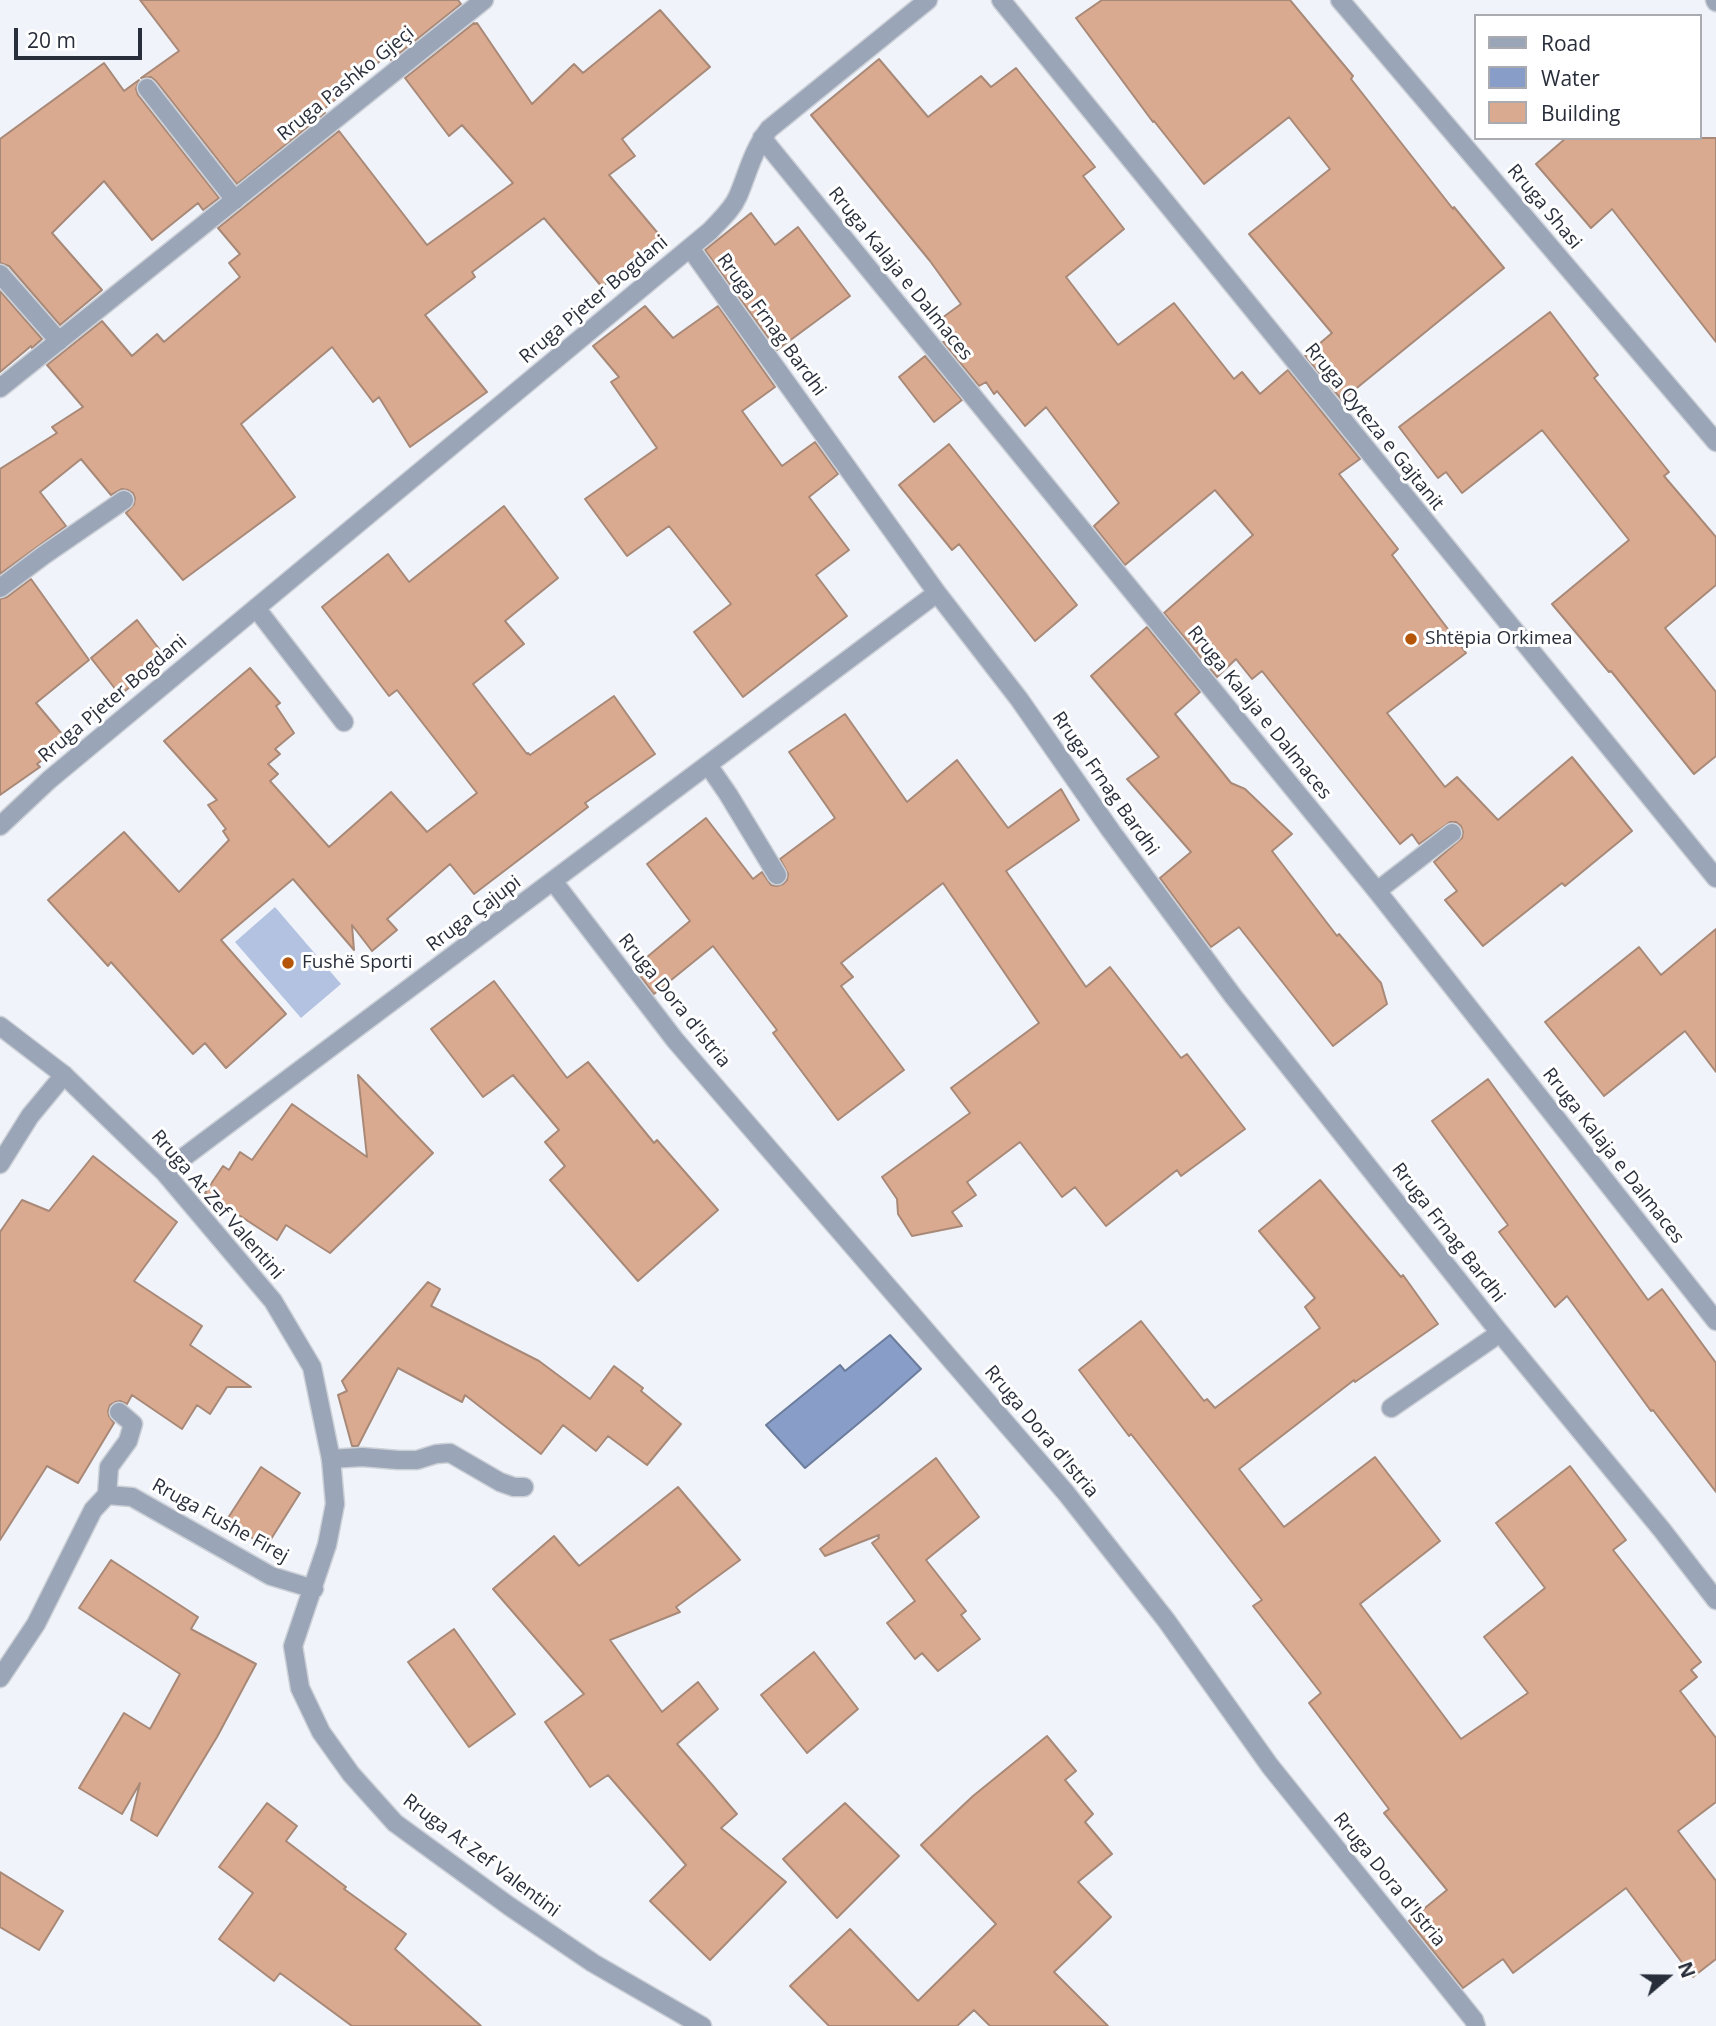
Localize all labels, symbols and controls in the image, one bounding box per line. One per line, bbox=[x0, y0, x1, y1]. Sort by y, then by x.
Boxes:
scale bar bbox=[18, 14, 145, 58]
legend bbox=[1474, 14, 1702, 140]
street label: Rruga Pashko Gjeçi bbox=[273, 22, 419, 146]
text: 20 m bbox=[27, 26, 76, 54]
text: Road bbox=[1541, 29, 1591, 57]
text: Water bbox=[1541, 64, 1600, 92]
text: Building bbox=[1541, 99, 1620, 127]
street label: Rruga Shasi bbox=[1502, 160, 1586, 254]
street label: Rruga Kalaja e Dalmaces bbox=[823, 183, 977, 365]
street label: Rruga Pjeter Bogdani bbox=[515, 231, 673, 369]
street label: Rruga Frnag Bardhi bbox=[712, 249, 830, 401]
street label: Rruga Qyteza e Gajtanit bbox=[1300, 339, 1448, 515]
street label: Rruga Kalaja e Dalmaces bbox=[1182, 622, 1336, 804]
place label: Shtëpia Orkimea bbox=[1425, 628, 1573, 650]
street label: Rruga Pjeter Bogdani bbox=[34, 630, 192, 768]
marker: Shtëpia Orkimea bbox=[1403, 631, 1419, 647]
street label: Rruga Frnag Bardhi bbox=[1047, 708, 1163, 860]
street label: Rruga Çajupi bbox=[422, 871, 526, 957]
street label: Rruga Dora d'Istria bbox=[613, 930, 735, 1072]
place label: Fushë Sporti bbox=[302, 952, 413, 974]
marker: Fushë Sporti bbox=[280, 955, 296, 971]
street label: Rruga Kalaja e Dalmaces bbox=[1537, 1064, 1689, 1248]
street label: Rruga At Zef Valentini bbox=[146, 1126, 288, 1284]
street label: Rruga Frnag Bardhi bbox=[1386, 1159, 1510, 1307]
street label: Rruga Dora d'Istria bbox=[979, 1361, 1103, 1503]
street label: Rruga Fushe Firej bbox=[148, 1474, 292, 1568]
street label: Rruga At Zef Valentini bbox=[398, 1790, 564, 1922]
street label: Rruga Dora d'Istria bbox=[1328, 1809, 1450, 1951]
north arrow bbox=[1632, 1942, 1702, 2012]
text: N bbox=[1672, 1958, 1702, 1982]

